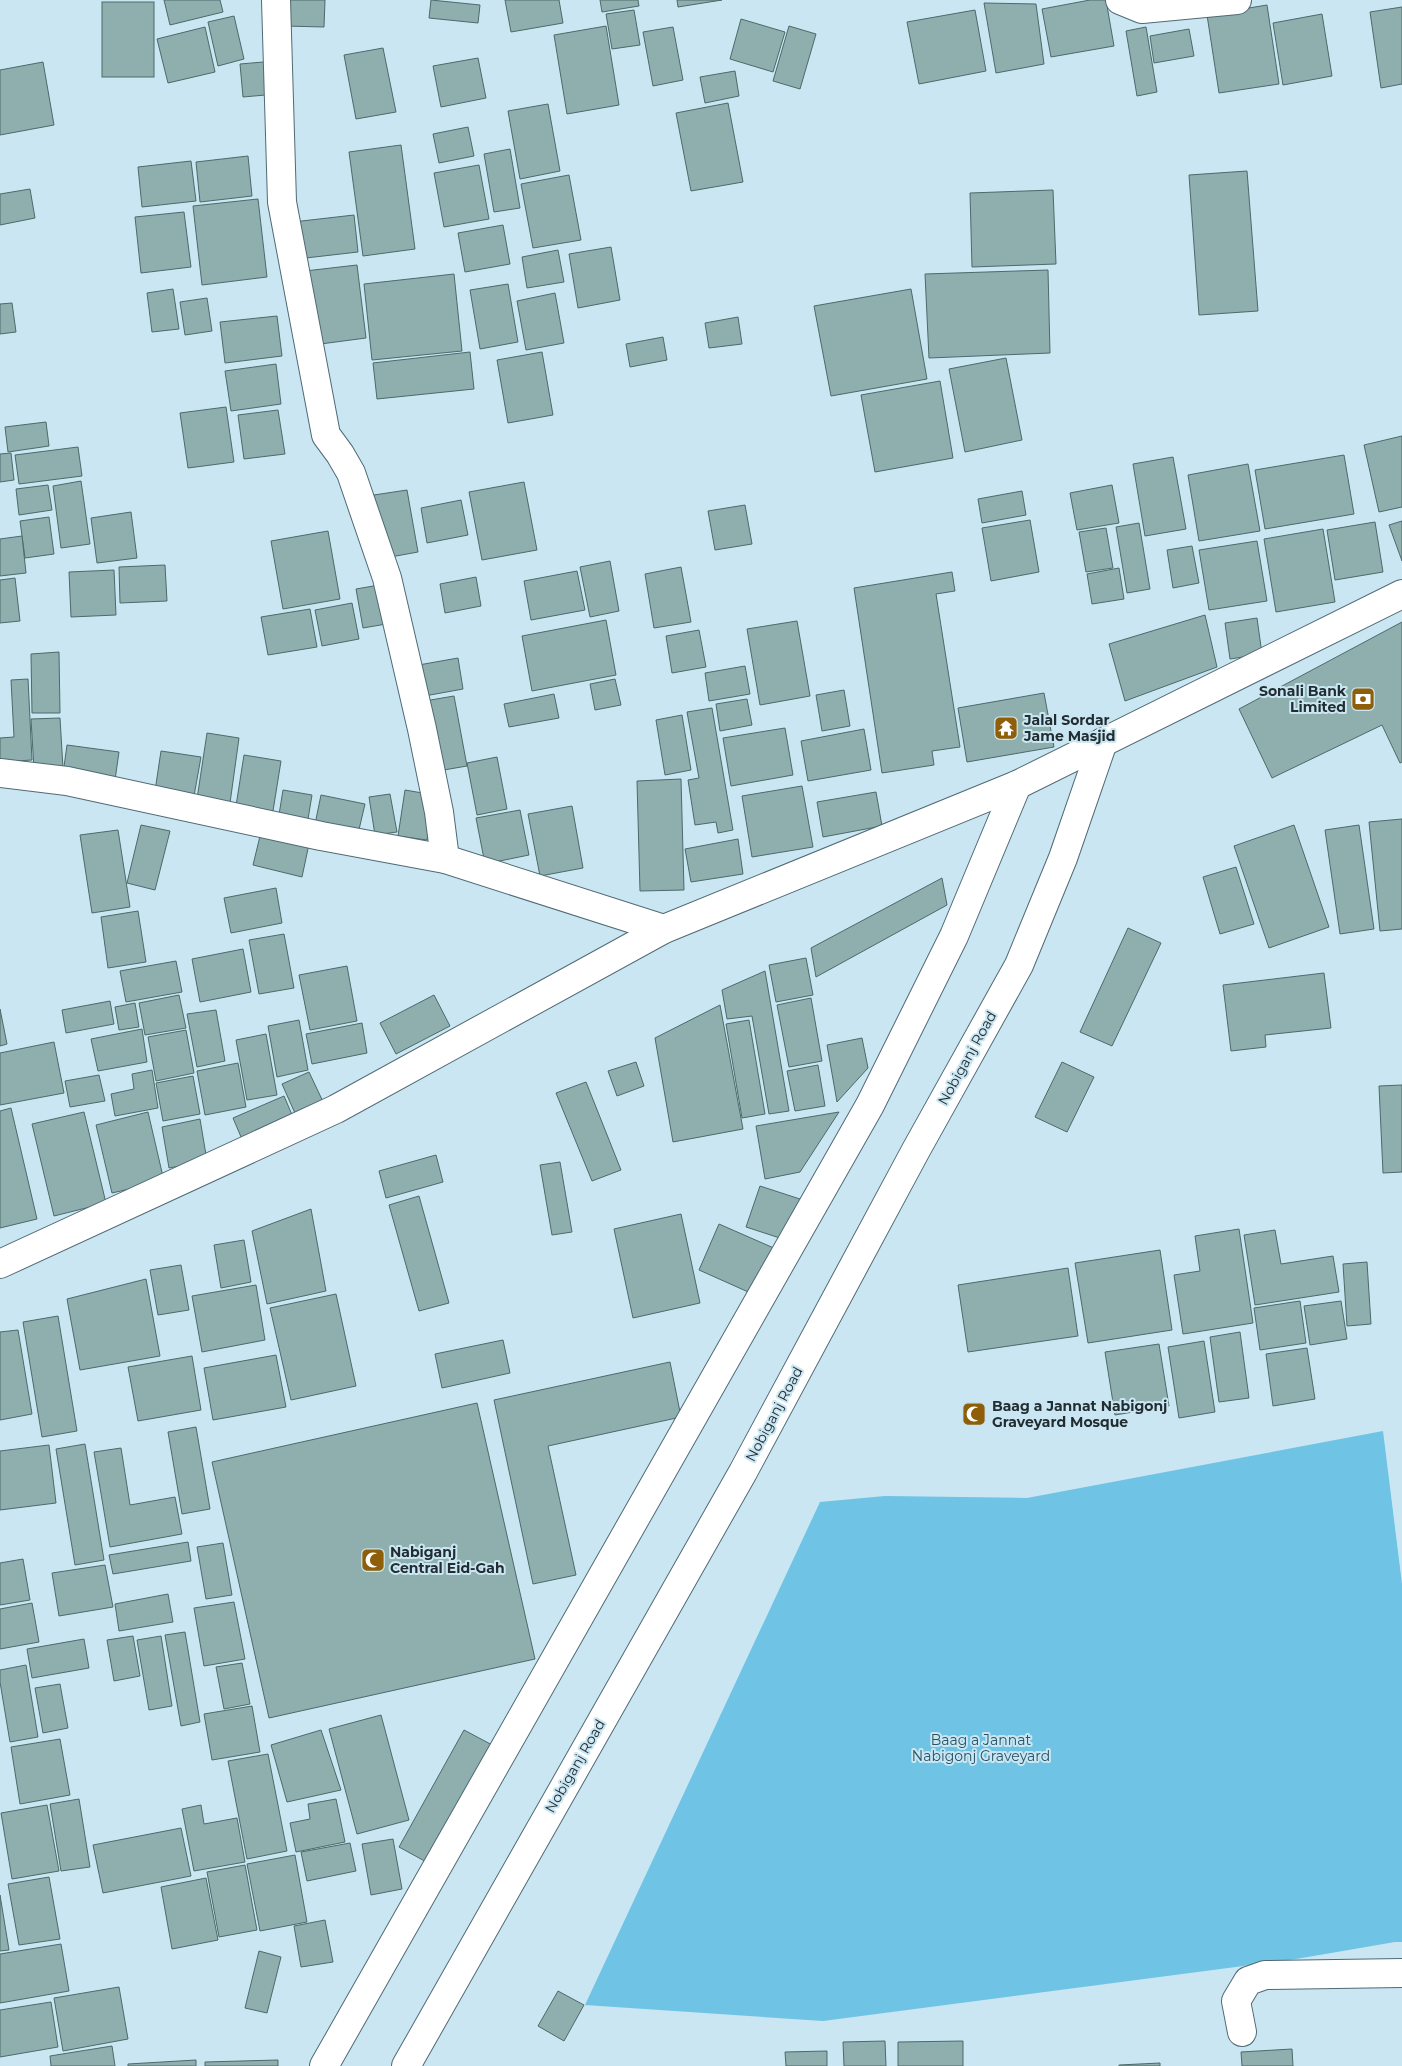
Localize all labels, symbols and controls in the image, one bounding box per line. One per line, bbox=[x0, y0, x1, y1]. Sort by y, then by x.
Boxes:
place label: Sonali Bank Limited bbox=[1259, 682, 1347, 716]
bank icon: Sonali Bank Limited bbox=[1350, 686, 1376, 712]
place label: Jalal Sordar Jame Masjid bbox=[1023, 711, 1115, 745]
temple icon: Jalal Sordar Jame Masjid bbox=[993, 715, 1019, 741]
street label: Nobiganj Road bbox=[934, 1008, 1000, 1108]
street label: Nobiganj Road bbox=[741, 1363, 807, 1465]
place label: Baag a Jannat Nabigonj Graveyard Mosque bbox=[992, 1397, 1167, 1431]
mosque icon: Baag a Jannat Nabigonj Graveyard Mosque bbox=[961, 1401, 987, 1427]
place label: Nabiganj Central Eid-Gah bbox=[390, 1543, 505, 1577]
mosque icon: Nabiganj Central Eid-Gah bbox=[360, 1547, 386, 1573]
street label: Nobiganj Road bbox=[541, 1716, 609, 1816]
park label: Baag a Jannat Nabigonj Graveyard bbox=[912, 1731, 1050, 1765]

